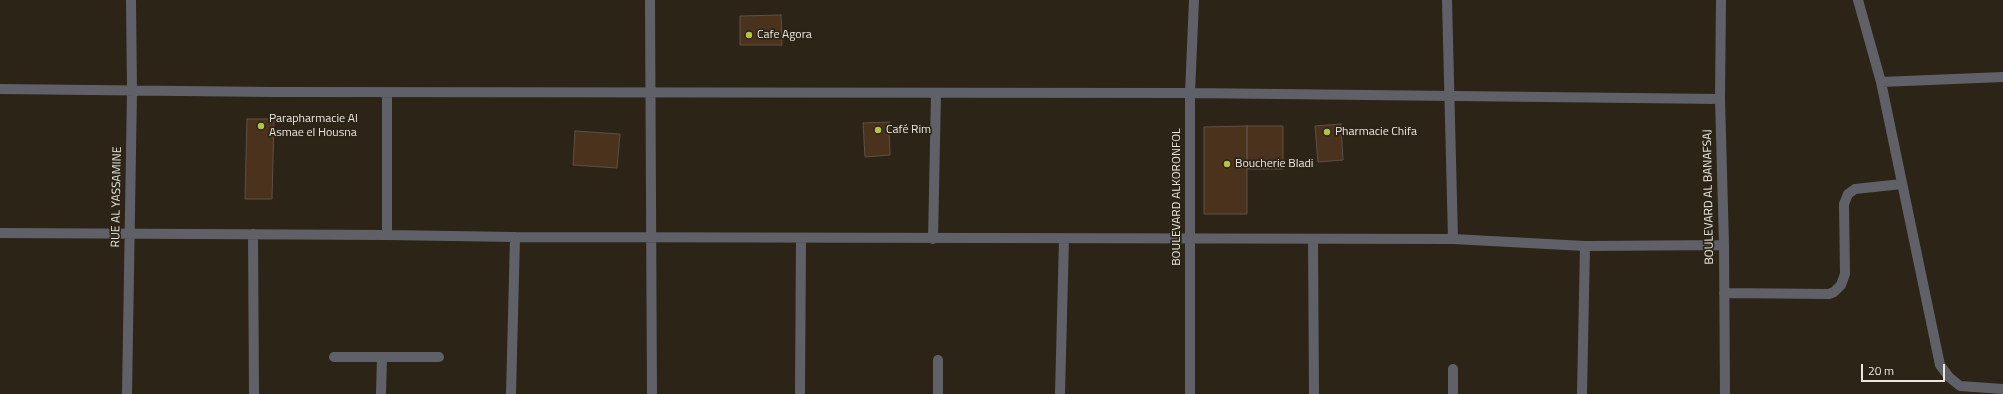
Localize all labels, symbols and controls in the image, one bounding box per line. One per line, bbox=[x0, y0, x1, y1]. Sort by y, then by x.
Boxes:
place label: Cafe Agora bbox=[757, 28, 812, 42]
marker: Cafe Agora bbox=[744, 30, 754, 40]
place label: Parapharmacie Al Asmae el Housna bbox=[269, 112, 358, 140]
marker: Parapharmacie Al Asmae el Housna bbox=[256, 121, 266, 131]
place label: Café Rim bbox=[886, 123, 931, 137]
marker: Café Rim bbox=[873, 125, 883, 135]
place label: Pharmacie Chifa bbox=[1335, 125, 1417, 139]
marker: Pharmacie Chifa bbox=[1322, 127, 1332, 137]
street label: BOULEVARD ALKORONFOL bbox=[1170, 128, 1184, 266]
street label: BOULEVARD AL BANAFSAJ bbox=[1701, 129, 1717, 265]
street label: RUE AL YASSAMINE bbox=[109, 147, 125, 247]
place label: Boucherie Bladi bbox=[1235, 157, 1313, 171]
marker: Boucherie Bladi bbox=[1222, 159, 1232, 169]
scale bar bbox=[1863, 356, 1947, 382]
text: 20 m bbox=[1868, 361, 1894, 380]

